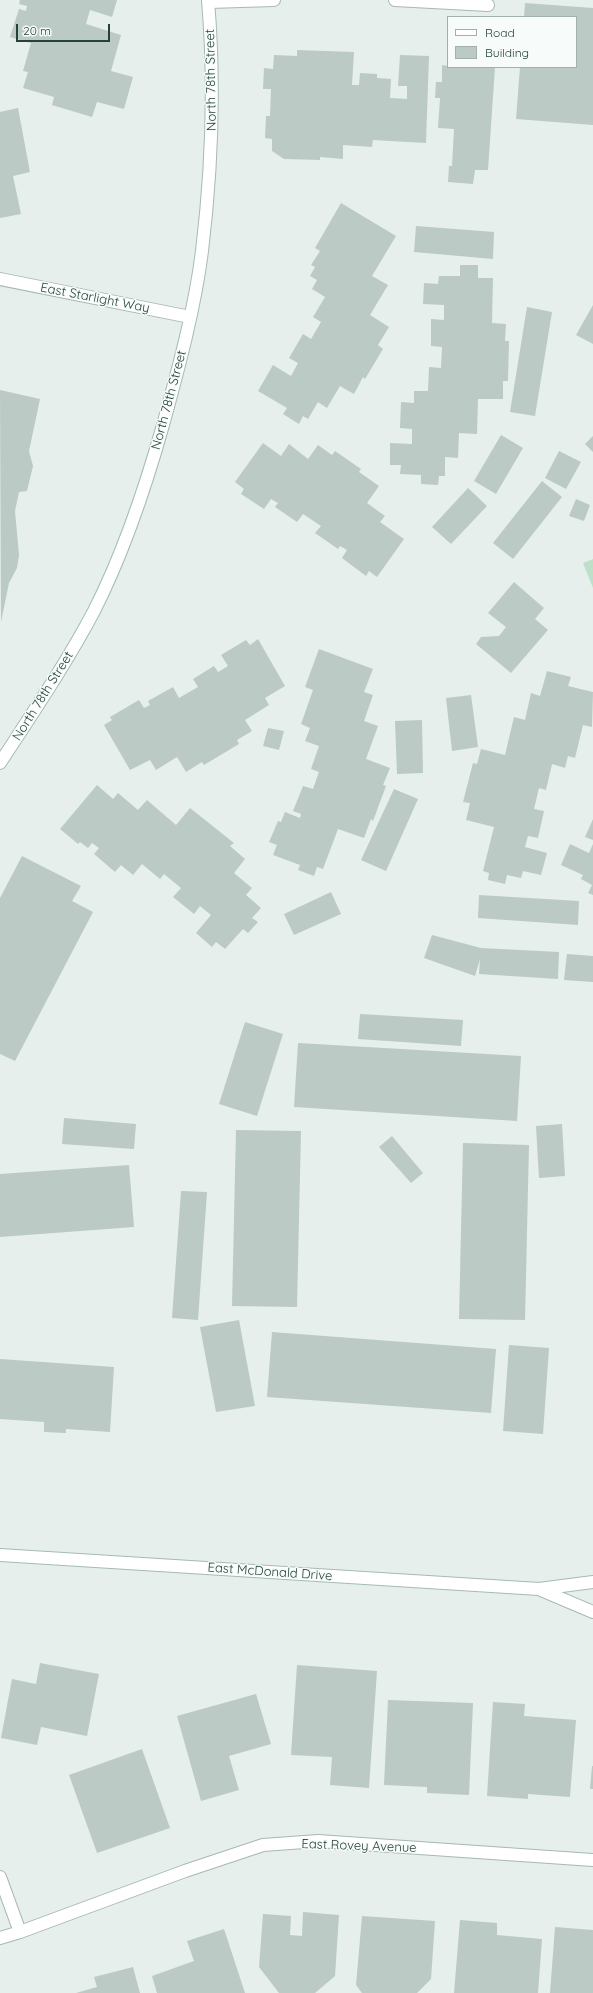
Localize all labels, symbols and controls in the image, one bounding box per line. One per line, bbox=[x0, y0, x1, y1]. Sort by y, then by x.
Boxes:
scale bar bbox=[18, 16, 112, 42]
legend bbox=[447, 16, 577, 68]
text: 20 m bbox=[23, 23, 51, 38]
text: Road bbox=[485, 25, 515, 40]
street label: North 78th Street bbox=[202, 29, 220, 131]
text: Building bbox=[485, 45, 529, 60]
street label: East Starlight Way bbox=[39, 280, 151, 316]
street label: North 78th Street bbox=[148, 349, 190, 451]
street label: North 78th Street bbox=[9, 649, 77, 743]
street label: East McDonald Drive bbox=[207, 1560, 333, 1584]
street label: East Rovey Avenue bbox=[301, 1836, 417, 1856]

